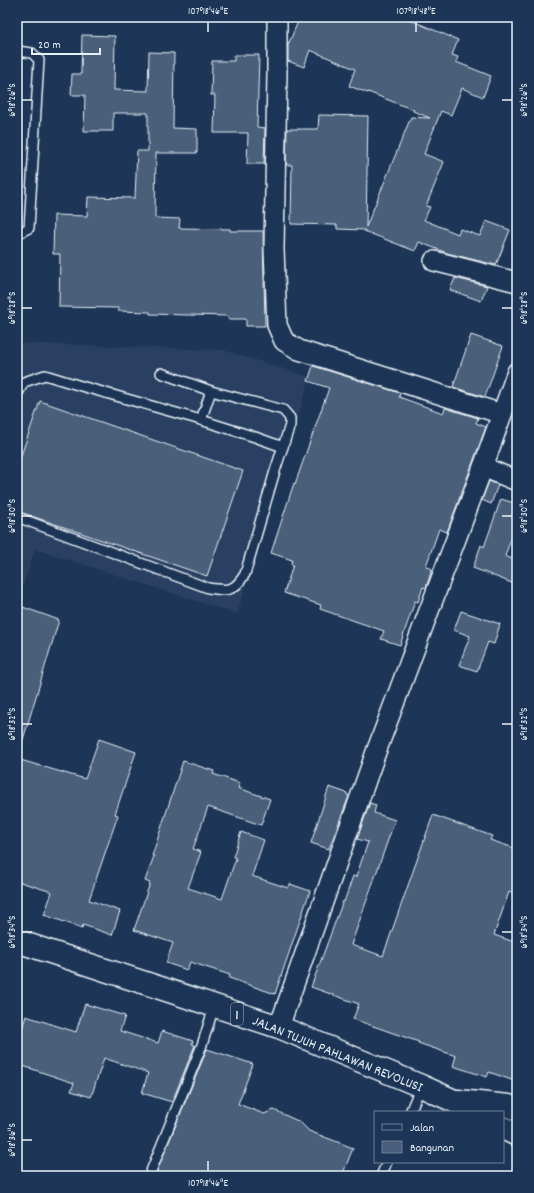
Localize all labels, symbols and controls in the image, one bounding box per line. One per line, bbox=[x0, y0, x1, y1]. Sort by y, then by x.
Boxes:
text: 107°18'46"E bbox=[188, 5, 228, 19]
text: 107°18'48"E bbox=[396, 5, 436, 19]
scale bar bbox=[32, 30, 100, 56]
text: 20 m bbox=[38, 37, 61, 54]
text: 6°18'26"S bbox=[6, 83, 20, 117]
text: 6°18'26"S bbox=[518, 83, 532, 117]
text: 6°18'28"S bbox=[6, 292, 20, 324]
text: 6°18'28"S bbox=[518, 292, 532, 324]
text: 6°18'30"S bbox=[6, 499, 20, 533]
text: 6°18'30"S bbox=[518, 499, 532, 533]
text: 6°18'32"S bbox=[6, 707, 20, 741]
text: 6°18'32"S bbox=[518, 707, 532, 741]
text: 6°18'34"S bbox=[6, 916, 20, 948]
text: 6°18'34"S bbox=[518, 916, 532, 948]
road number: 1 bbox=[231, 1003, 243, 1025]
street label: JALAN TUJUH PAHLAWAN REVOLUSI bbox=[249, 1011, 426, 1098]
legend bbox=[374, 1111, 504, 1163]
text: Jalan bbox=[410, 1120, 434, 1137]
text: 6°18'36"S bbox=[6, 1123, 20, 1157]
text: Bangunan bbox=[410, 1140, 454, 1157]
text: 107°18'46"E bbox=[188, 1177, 228, 1191]

